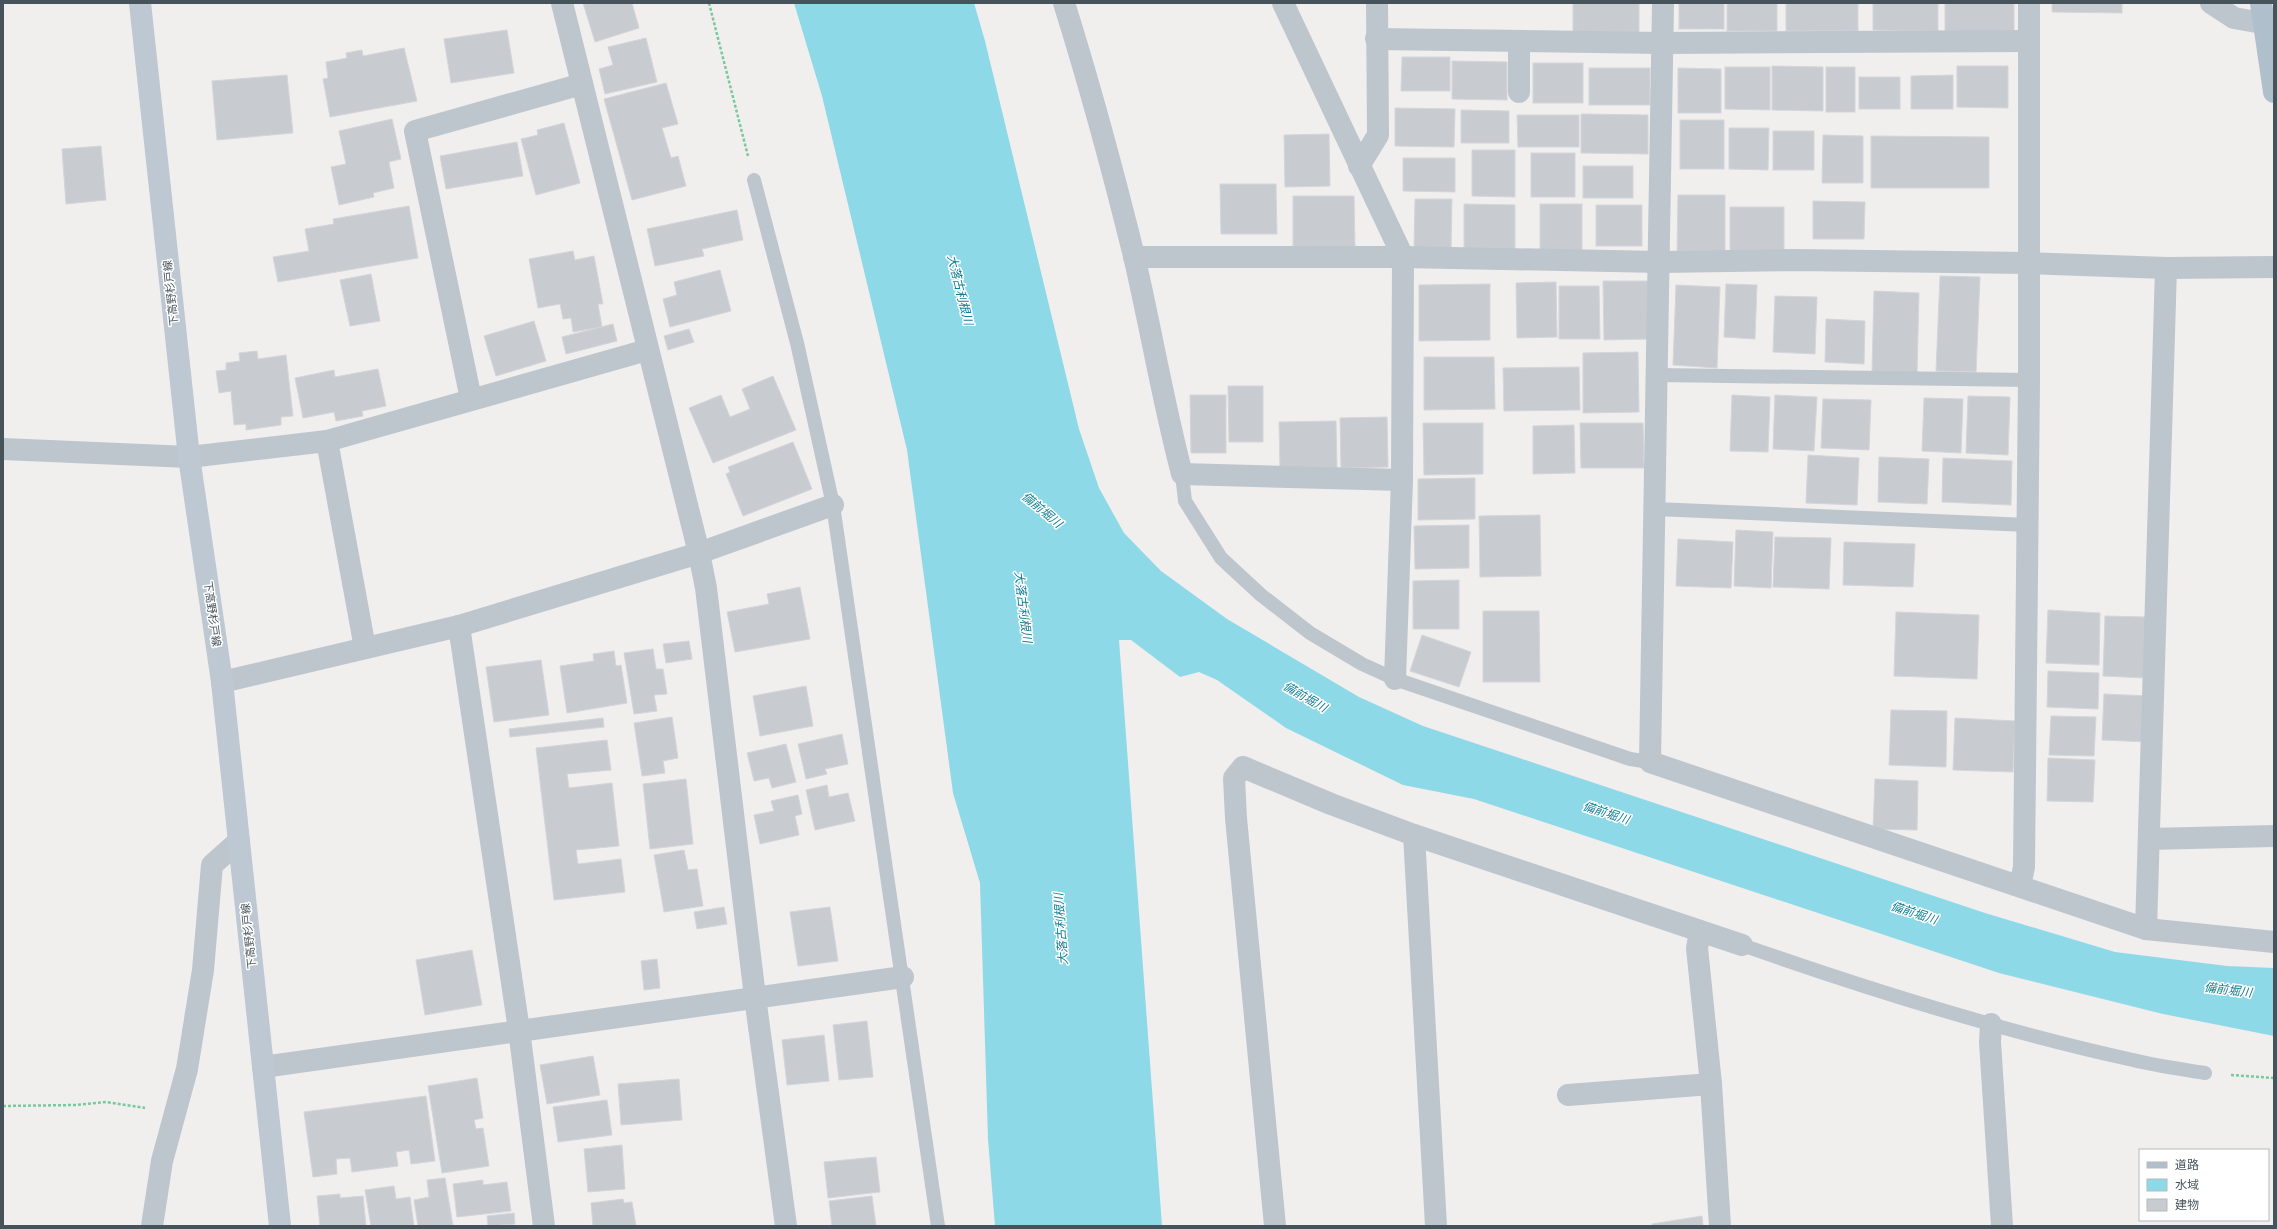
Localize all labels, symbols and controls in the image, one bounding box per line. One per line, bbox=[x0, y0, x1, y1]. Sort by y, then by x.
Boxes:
water label: 大落古利根川 bbox=[944, 253, 976, 329]
street label: 下高野杉戸線 bbox=[161, 260, 181, 326]
water label: 備前堀川 bbox=[1019, 489, 1066, 532]
water label: 大落古利根川 bbox=[1012, 570, 1035, 646]
street label: 下高野杉戸線 bbox=[201, 580, 223, 648]
water label: 備前堀川 bbox=[1281, 679, 1331, 716]
water label: 備前堀川 bbox=[1581, 799, 1633, 828]
water label: 大落古利根川 bbox=[1051, 891, 1070, 965]
water label: 備前堀川 bbox=[1889, 899, 1941, 928]
street label: 下高野杉戸線 bbox=[239, 903, 259, 969]
water label: 備前堀川 bbox=[2203, 980, 2255, 1000]
legend bbox=[2139, 1149, 2269, 1221]
text: 道路 bbox=[2175, 1158, 2199, 1172]
text: 水域 bbox=[2175, 1178, 2199, 1192]
text: 建物 bbox=[2175, 1198, 2199, 1212]

